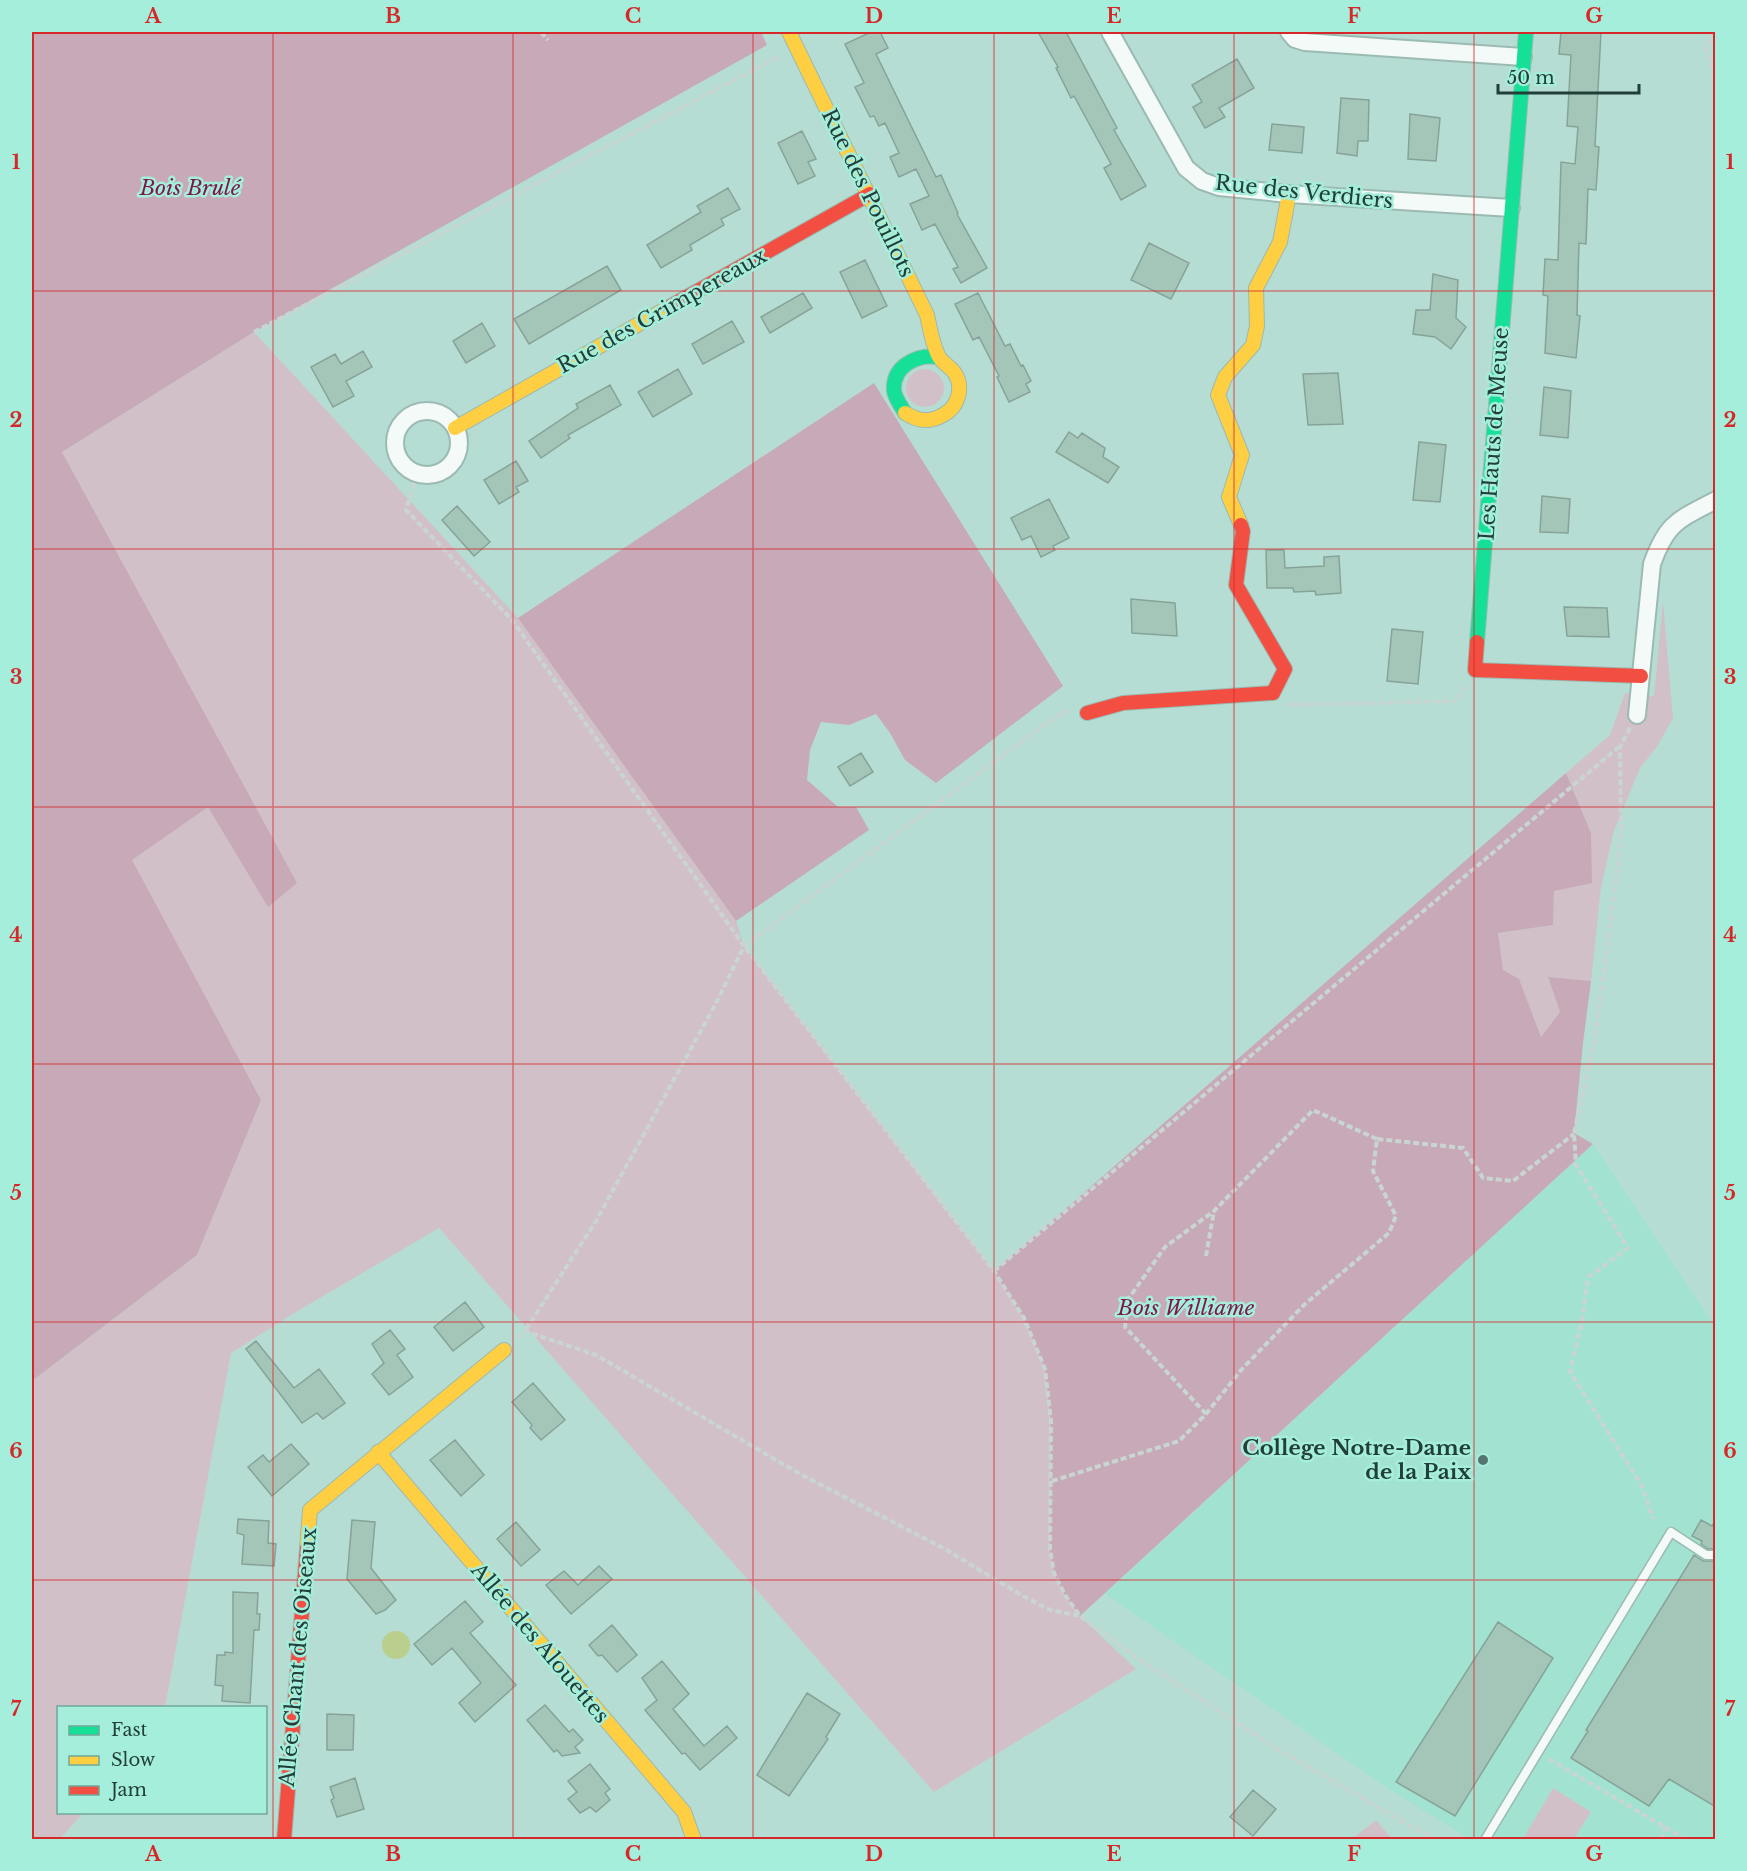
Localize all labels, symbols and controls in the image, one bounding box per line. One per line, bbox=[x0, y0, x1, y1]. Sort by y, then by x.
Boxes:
text: A bbox=[144, 4, 162, 28]
text: B bbox=[385, 4, 401, 28]
text: C bbox=[625, 4, 641, 28]
text: D bbox=[865, 4, 883, 28]
text: E bbox=[1106, 4, 1122, 28]
text: F bbox=[1347, 4, 1361, 28]
text: G bbox=[1585, 4, 1603, 28]
scale bar bbox=[1498, 57, 1639, 95]
text: 50 m bbox=[1507, 67, 1555, 89]
street label: Rue des Pouillots bbox=[816, 105, 920, 281]
text: 1 bbox=[12, 150, 21, 174]
text: 1 bbox=[1726, 150, 1735, 174]
street label: Rue des Verdiers bbox=[1214, 170, 1394, 214]
park label: Bois Brulé bbox=[139, 175, 242, 201]
street label: Rue des Grimpereaux bbox=[553, 243, 771, 379]
street label: Les Hauts de Meuse bbox=[1474, 326, 1514, 542]
text: 2 bbox=[9, 408, 23, 432]
text: 2 bbox=[1723, 408, 1737, 432]
text: 3 bbox=[10, 665, 22, 689]
text: 3 bbox=[1724, 665, 1736, 689]
text: 4 bbox=[9, 923, 23, 947]
text: 4 bbox=[1723, 923, 1737, 947]
text: 5 bbox=[10, 1181, 22, 1205]
text: 5 bbox=[1724, 1181, 1736, 1205]
park label: Bois Williame bbox=[1117, 1295, 1255, 1321]
place label: Collège Notre-Dame de la Paix bbox=[1242, 1435, 1471, 1485]
text: 6 bbox=[9, 1439, 23, 1463]
text: 6 bbox=[1723, 1439, 1737, 1463]
marker: Collège Notre-Dame de la Paix bbox=[1476, 1453, 1490, 1467]
street label: Allée Chant des Oiseaux bbox=[274, 1526, 322, 1789]
street label: Allée des Alouettes bbox=[465, 1557, 615, 1728]
text: 7 bbox=[11, 1697, 22, 1721]
text: 7 bbox=[1725, 1697, 1736, 1721]
legend bbox=[57, 1706, 267, 1814]
text: Fast bbox=[111, 1719, 148, 1741]
text: Slow bbox=[111, 1749, 156, 1771]
text: Jam bbox=[109, 1779, 147, 1801]
text: A bbox=[144, 1842, 162, 1866]
text: B bbox=[385, 1842, 401, 1866]
text: C bbox=[625, 1842, 641, 1866]
text: D bbox=[865, 1842, 883, 1866]
text: E bbox=[1106, 1842, 1122, 1866]
text: F bbox=[1347, 1842, 1361, 1866]
text: G bbox=[1585, 1842, 1603, 1866]

